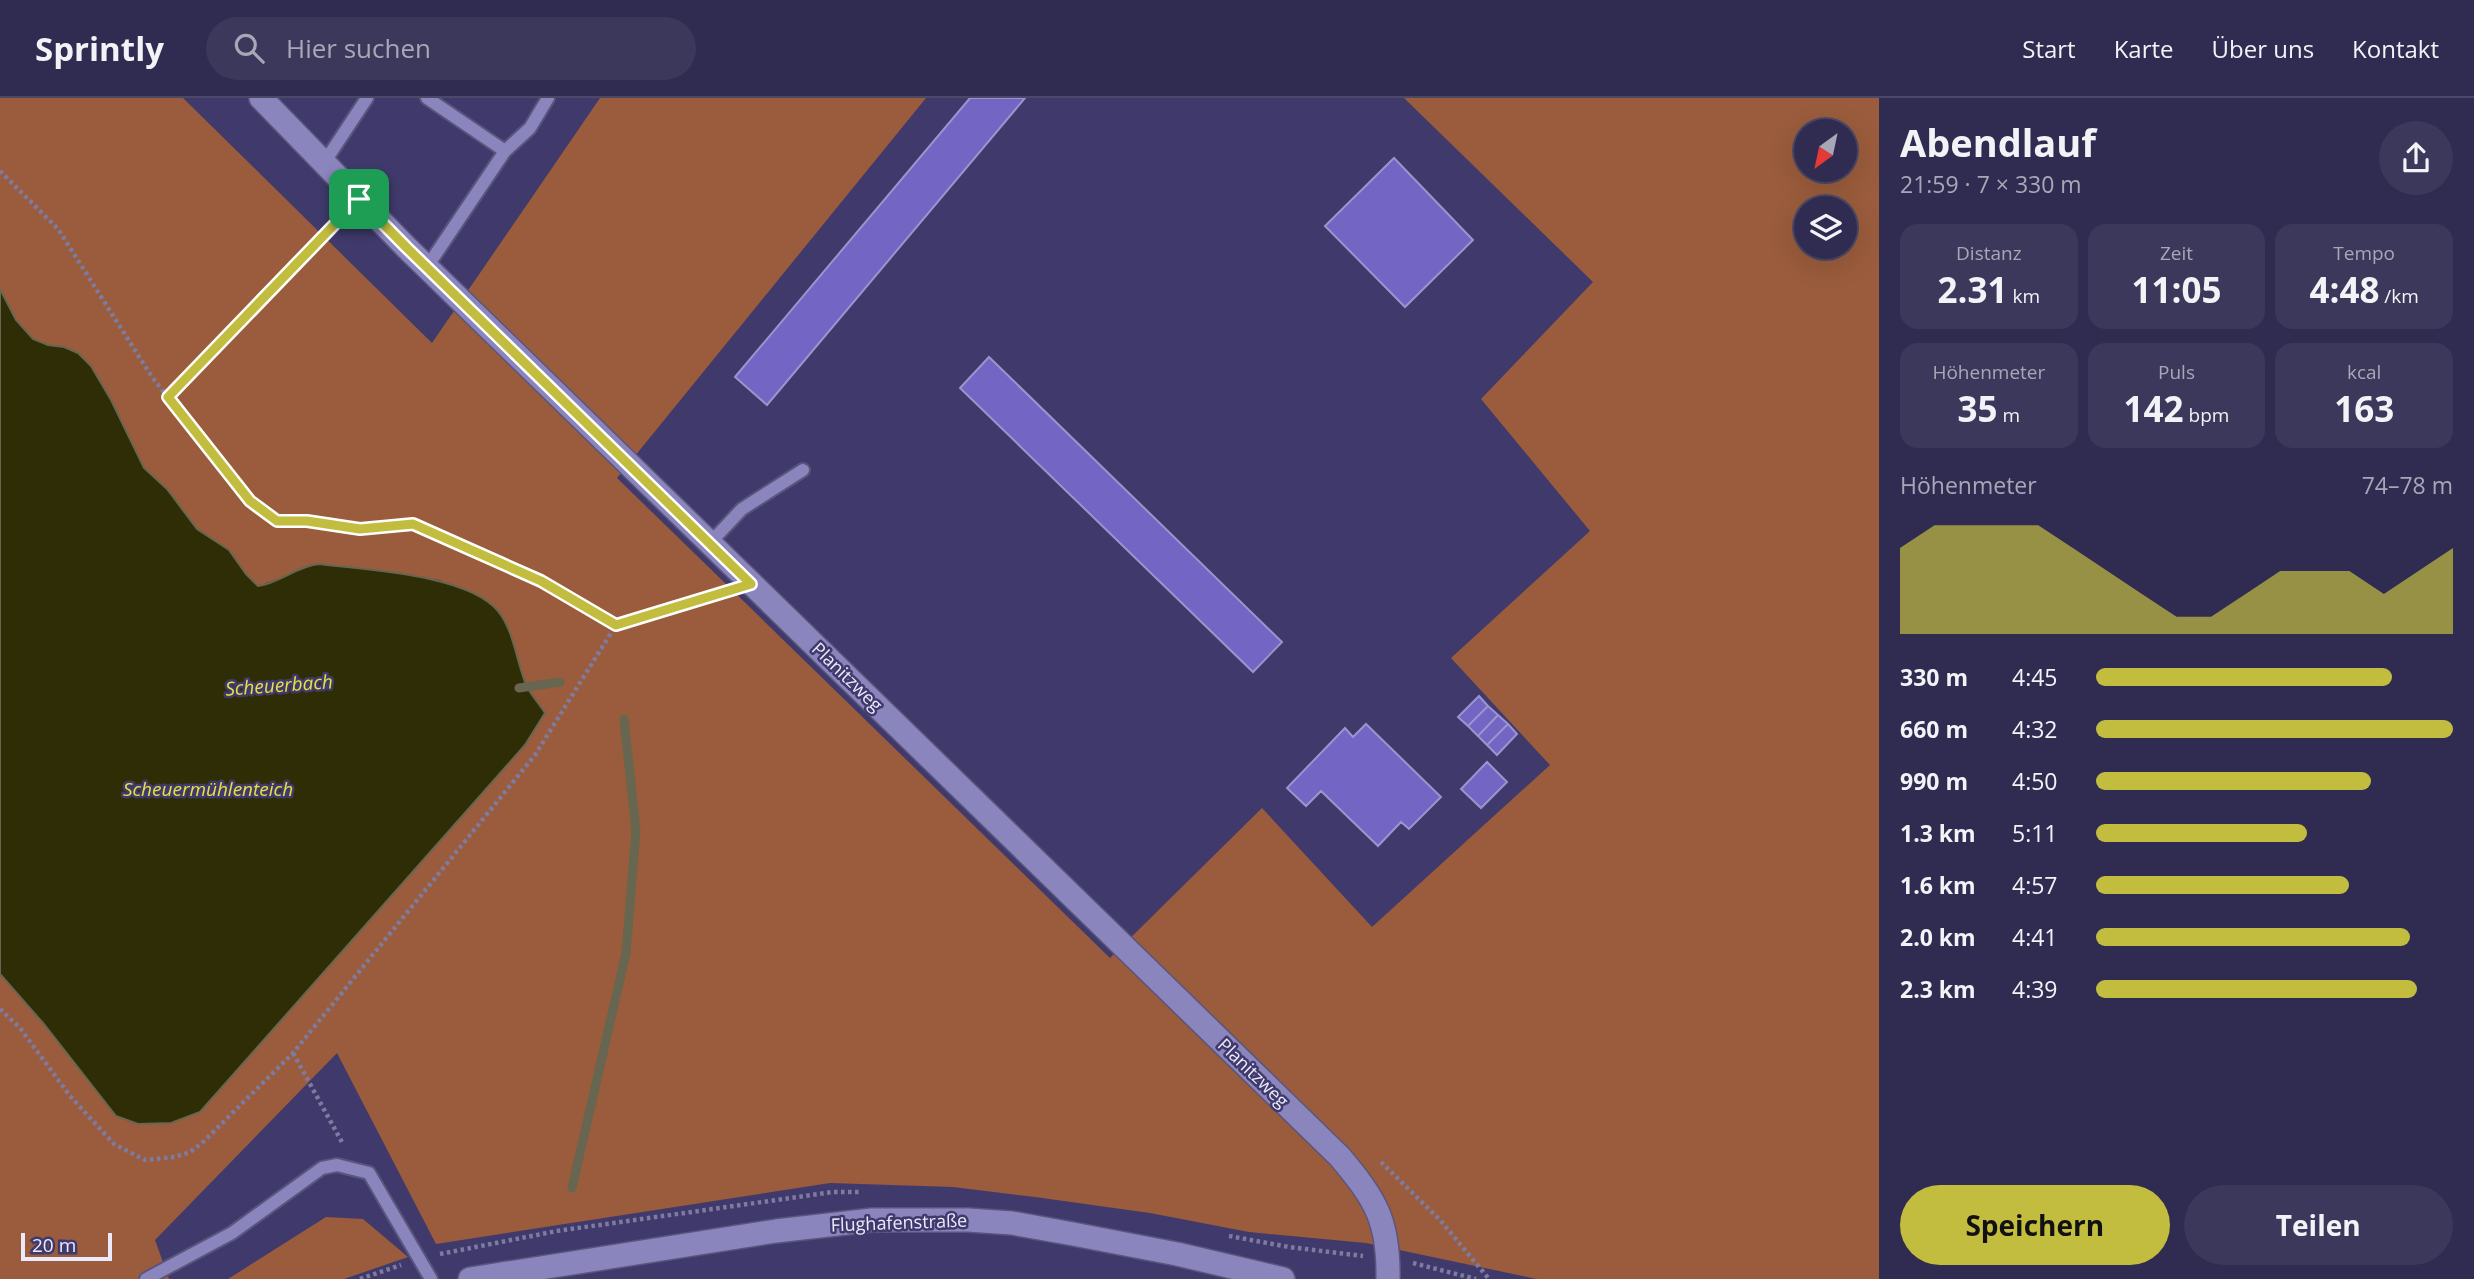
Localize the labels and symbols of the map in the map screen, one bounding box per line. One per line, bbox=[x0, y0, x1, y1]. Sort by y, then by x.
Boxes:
north arrow bbox=[1794, 119, 1857, 182]
pin bbox=[329, 169, 389, 229]
street label: Planitzweg bbox=[807, 637, 888, 716]
water label: Scheuerbach bbox=[224, 668, 334, 702]
water label: Scheuermühlenteich bbox=[123, 776, 293, 802]
street label: Planitzweg bbox=[1213, 1033, 1294, 1112]
street label: Flughafenstraße bbox=[830, 1208, 968, 1236]
scale bar bbox=[21, 1230, 112, 1262]

